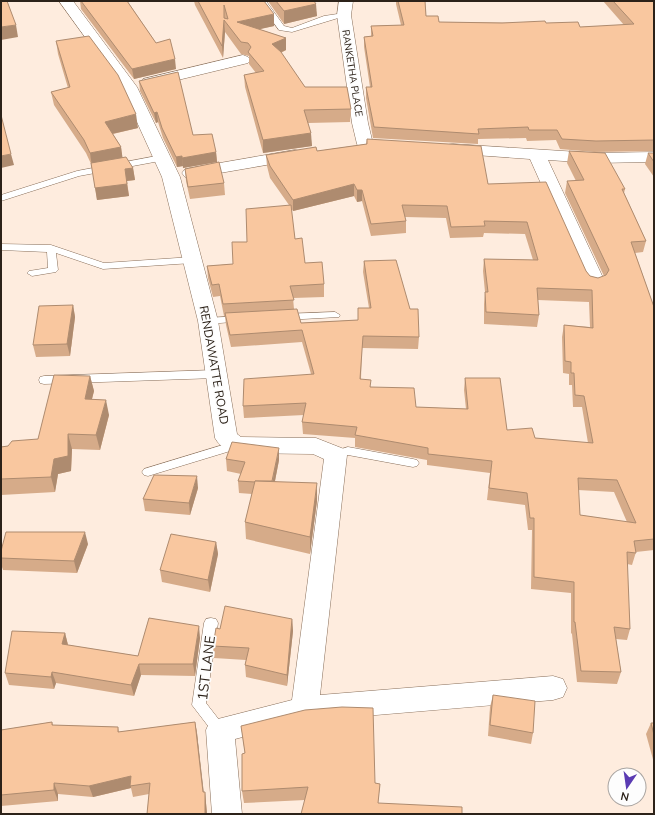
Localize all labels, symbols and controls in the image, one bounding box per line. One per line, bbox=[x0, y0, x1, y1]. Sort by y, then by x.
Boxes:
street label: RANKETHA PLACE bbox=[338, 29, 366, 118]
street label: RENDAWATTE ROAD bbox=[196, 304, 232, 426]
street label: 1ST LANE bbox=[193, 635, 220, 701]
north arrow bbox=[607, 767, 647, 807]
text: N bbox=[619, 788, 631, 804]

